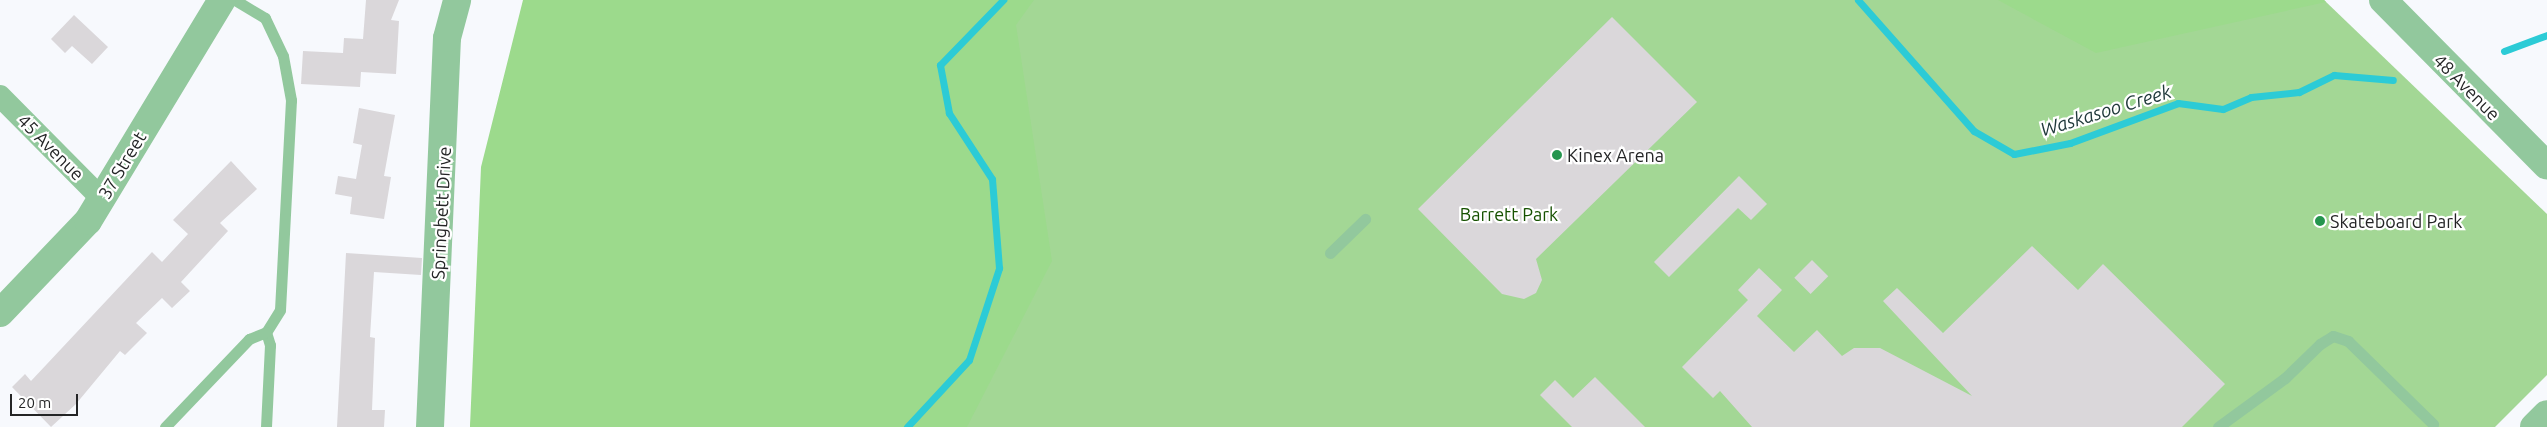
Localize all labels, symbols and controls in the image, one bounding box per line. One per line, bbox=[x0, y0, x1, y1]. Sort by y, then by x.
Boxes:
street label: 48 Avenue bbox=[2429, 49, 2505, 125]
water label: Waskasoo Creek bbox=[2038, 80, 2174, 142]
street label: 45 Avenue bbox=[13, 109, 89, 185]
street label: 37 Street bbox=[94, 127, 150, 203]
place label: Kinex Arena bbox=[1567, 144, 1664, 166]
street label: Springbett Drive bbox=[427, 146, 455, 280]
marker: Kinex Arena bbox=[1551, 149, 1563, 161]
park label: Barrett Park bbox=[1460, 203, 1558, 225]
place label: Skateboard Park bbox=[2330, 210, 2462, 232]
marker: Skateboard Park bbox=[2314, 215, 2326, 227]
scale bar bbox=[12, 384, 80, 416]
text: 20 m bbox=[18, 394, 51, 411]

